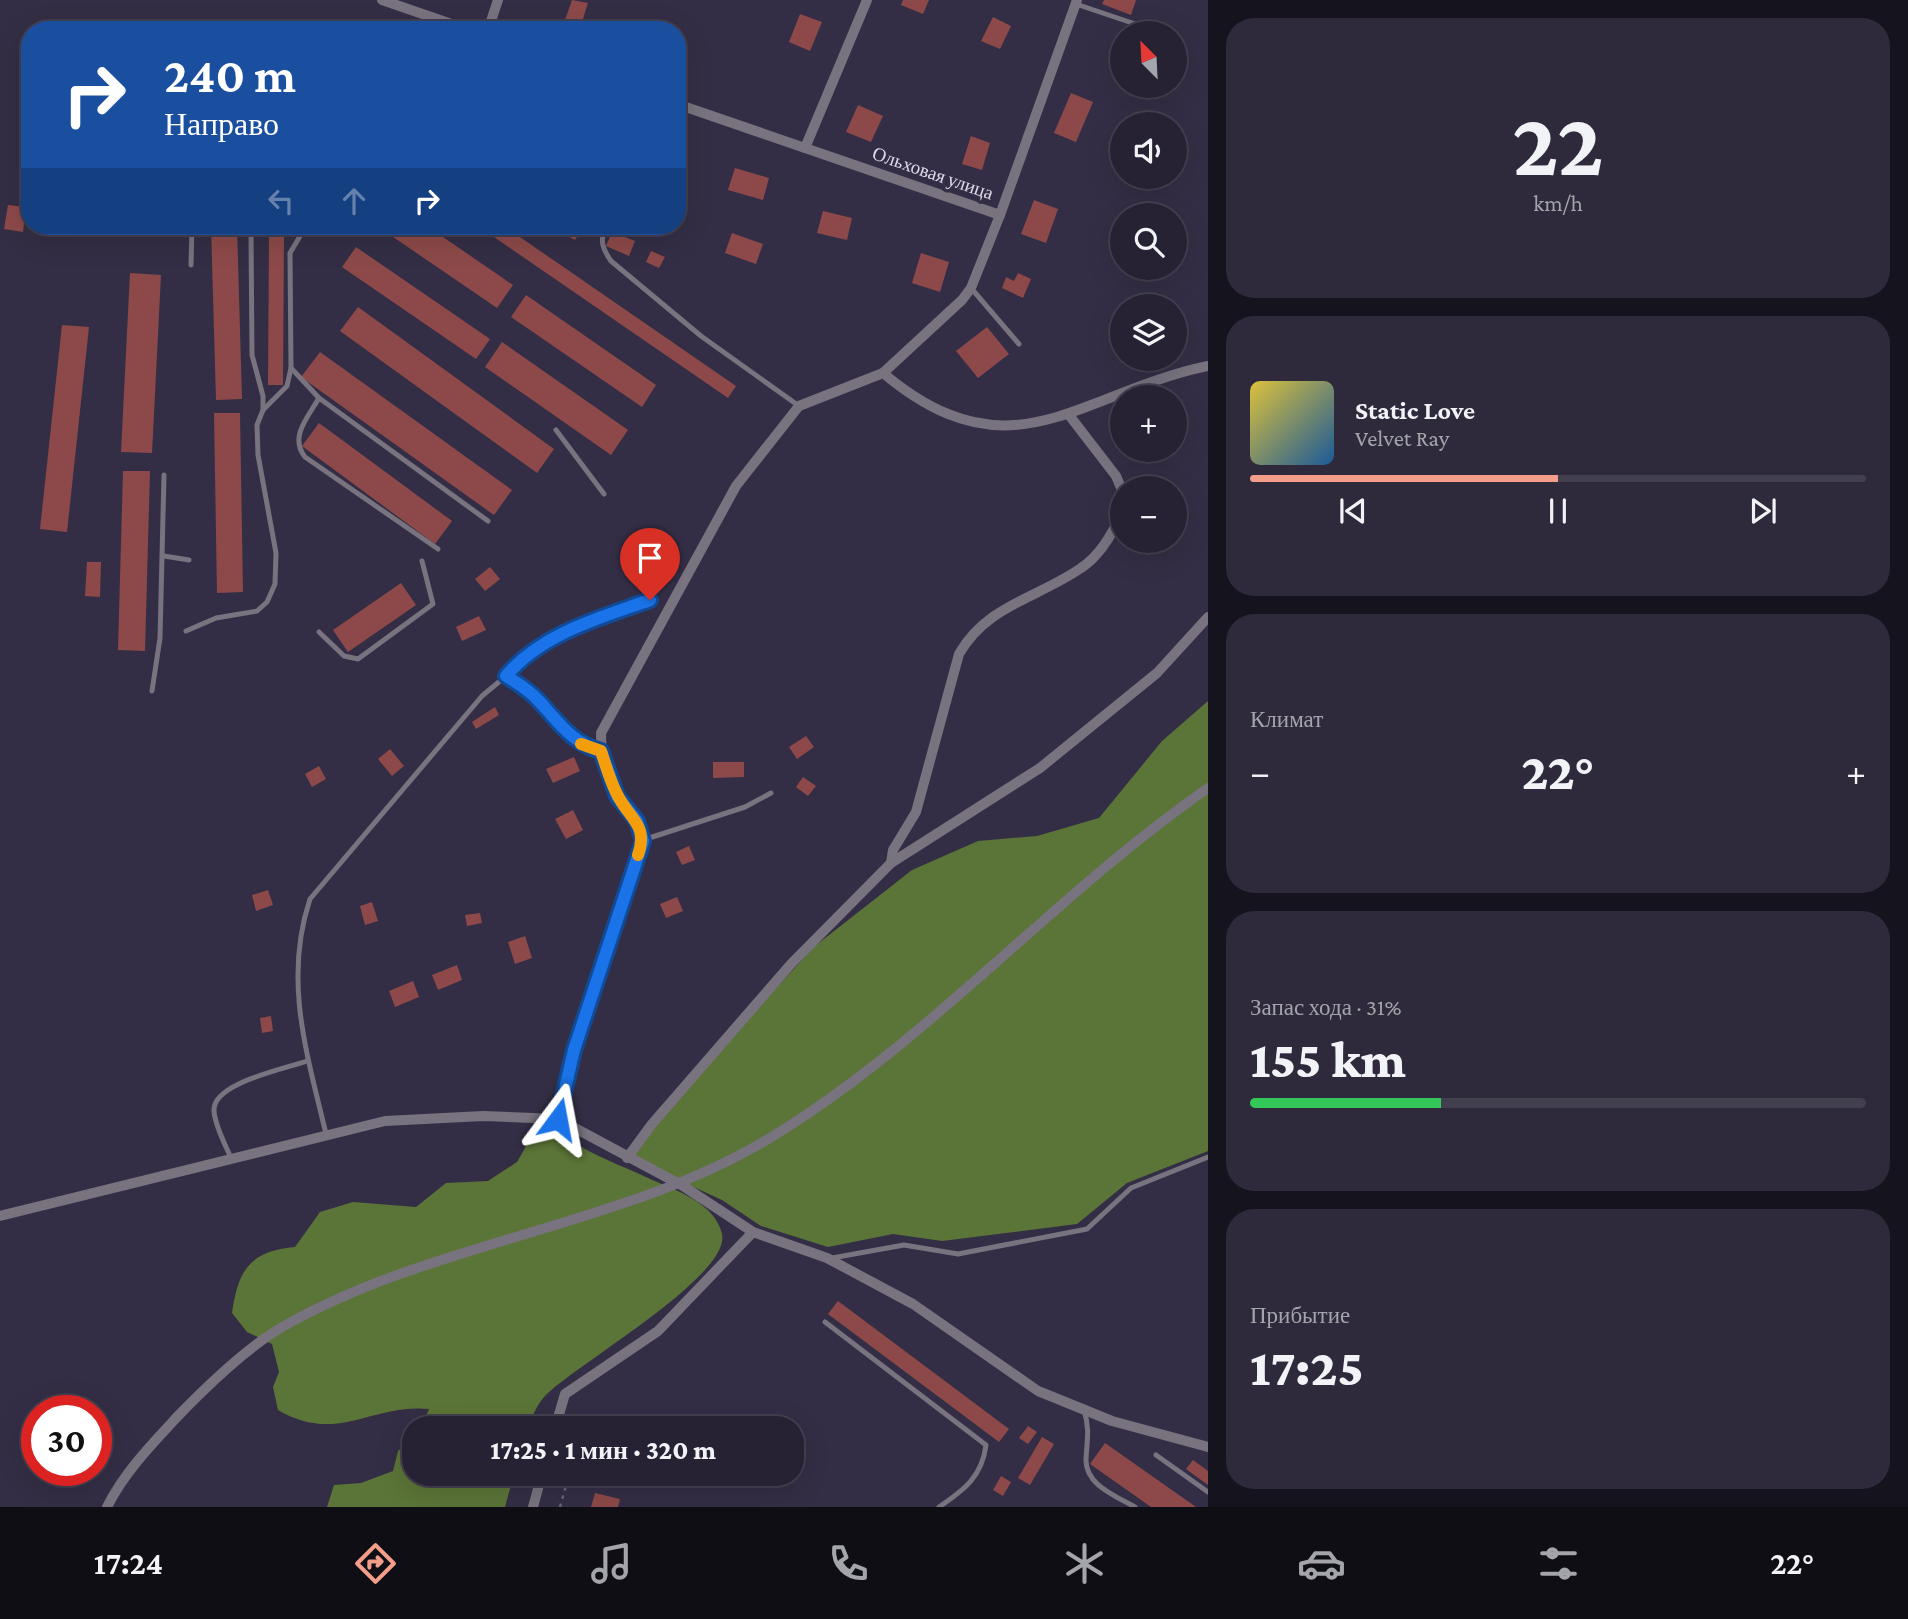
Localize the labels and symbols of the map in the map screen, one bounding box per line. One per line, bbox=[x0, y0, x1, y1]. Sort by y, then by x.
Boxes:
north arrow bbox=[1110, 21, 1186, 98]
street label: Ольховая улица bbox=[870, 142, 997, 204]
pin bbox=[620, 528, 680, 600]
position arrow bbox=[521, 1082, 595, 1156]
speed limit sign: 30 bbox=[21, 1395, 112, 1486]

